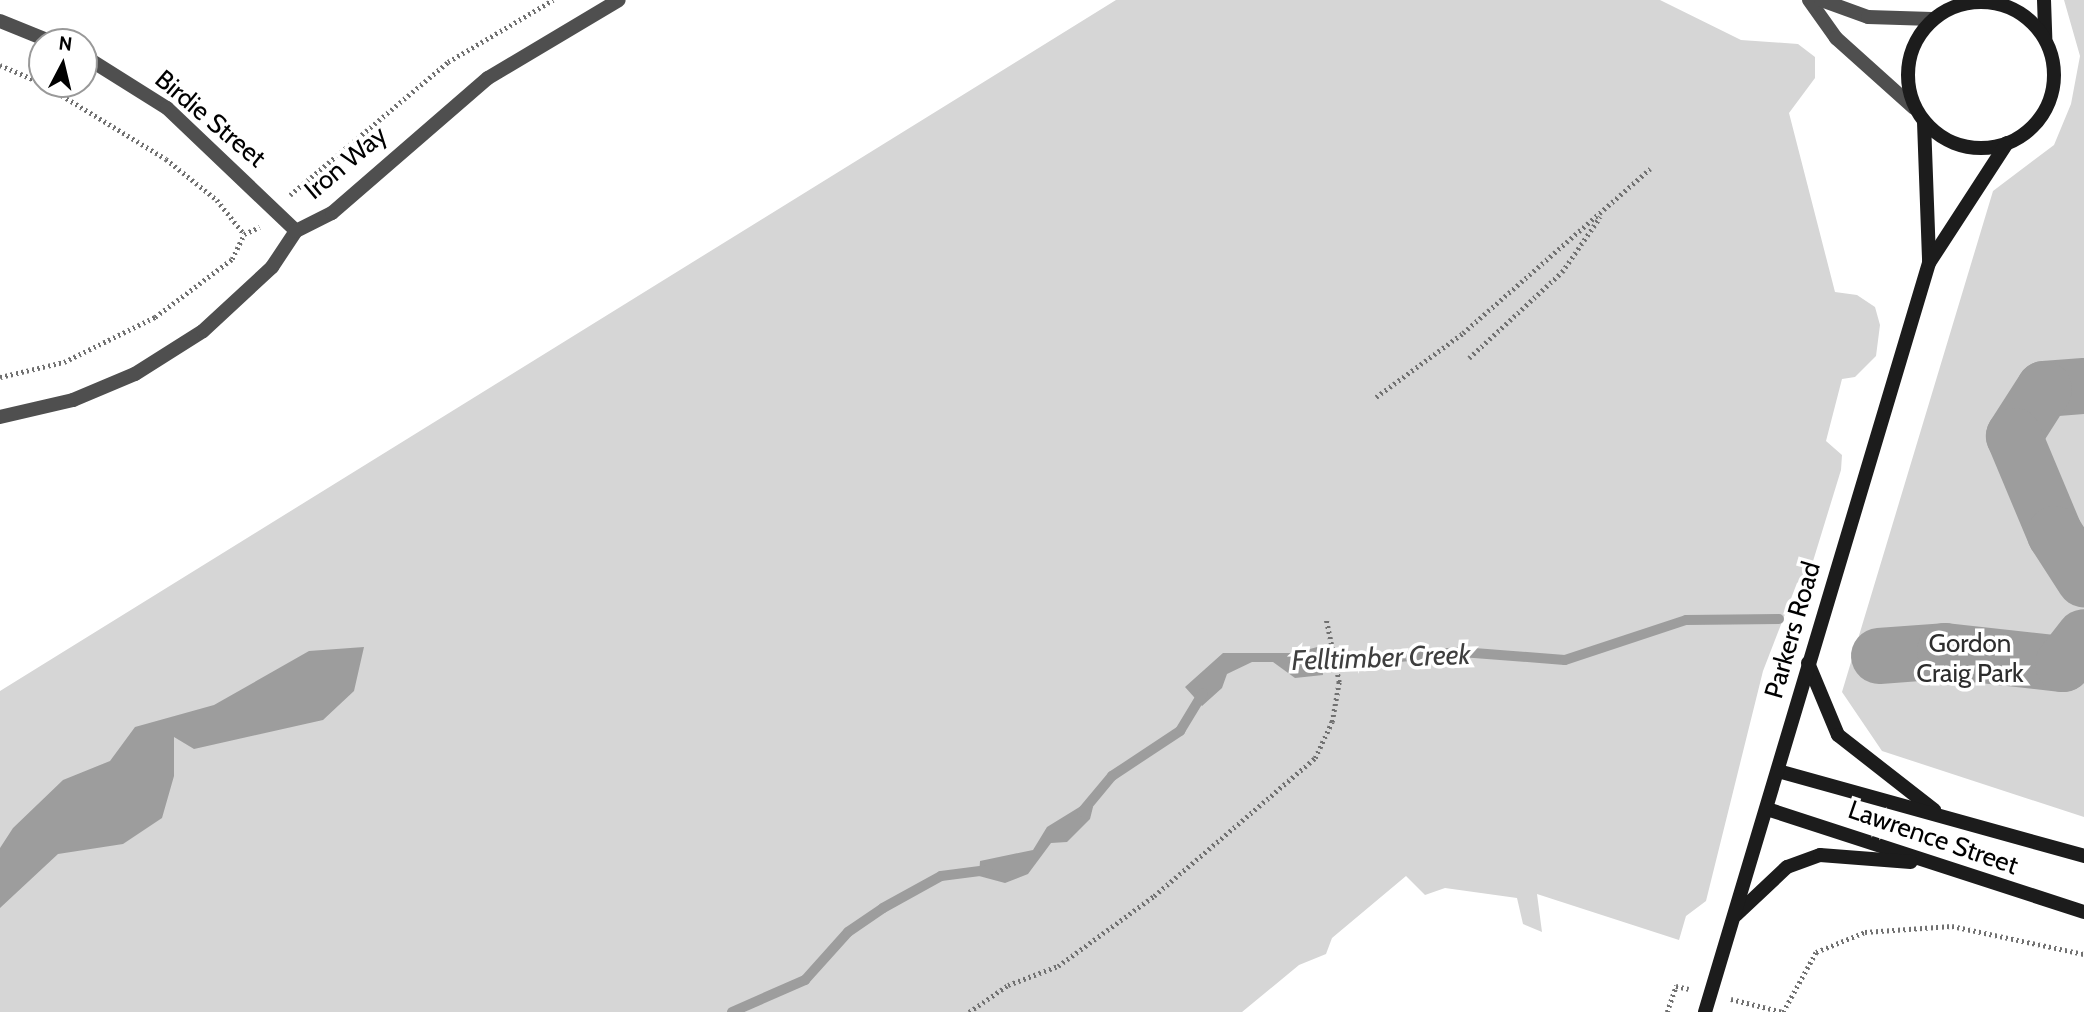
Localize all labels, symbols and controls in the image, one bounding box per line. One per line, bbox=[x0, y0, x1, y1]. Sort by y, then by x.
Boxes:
north arrow bbox=[28, 28, 98, 98]
text: N bbox=[57, 31, 73, 56]
street label: Birdie Street bbox=[148, 64, 272, 174]
street label: Iron Way bbox=[299, 120, 393, 206]
street label: Parkers Road bbox=[1759, 558, 1827, 702]
park label: Gordon Craig Park bbox=[1916, 628, 2024, 690]
water label: Felltimber Creek bbox=[1291, 637, 1471, 677]
street label: Lawrence Street bbox=[1844, 794, 2022, 882]

